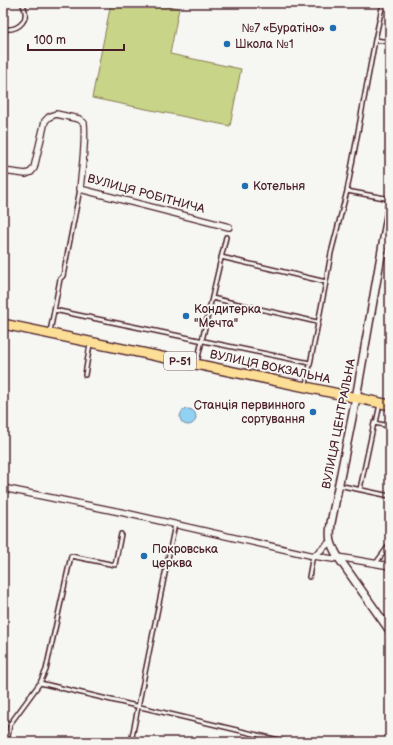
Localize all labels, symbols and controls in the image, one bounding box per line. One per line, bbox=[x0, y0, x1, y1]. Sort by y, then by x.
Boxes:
place label: №7 «Буратіно» bbox=[241, 21, 325, 36]
marker: №7 «Буратіно» bbox=[328, 23, 338, 33]
scale bar bbox=[28, 26, 124, 52]
text: 100 m bbox=[34, 33, 66, 48]
place label: Школа №1 bbox=[235, 37, 294, 52]
marker: Школа №1 bbox=[222, 39, 232, 49]
street label: ВУЛИЦЯ РОБІТНИЧА bbox=[86, 171, 207, 217]
place label: Котельня bbox=[253, 179, 306, 194]
marker: Котельня bbox=[240, 181, 250, 191]
place label: Кондитерка "Мечта" bbox=[194, 302, 261, 331]
marker: Кондитерка "Мечта" bbox=[181, 311, 191, 321]
street label: ВУЛИЦЯ ВОКЗАЛЬНА bbox=[208, 347, 332, 387]
road number: Р-51 bbox=[164, 352, 196, 370]
street label: ВУЛИЦЯ ЦЕНТРАЛЬНА bbox=[319, 357, 359, 490]
place label: Станція первинного сортування bbox=[194, 398, 305, 427]
marker: Станція первинного сортування bbox=[308, 407, 318, 417]
place label: Покровська церква bbox=[152, 542, 218, 571]
marker: Покровська церква bbox=[139, 551, 149, 561]

